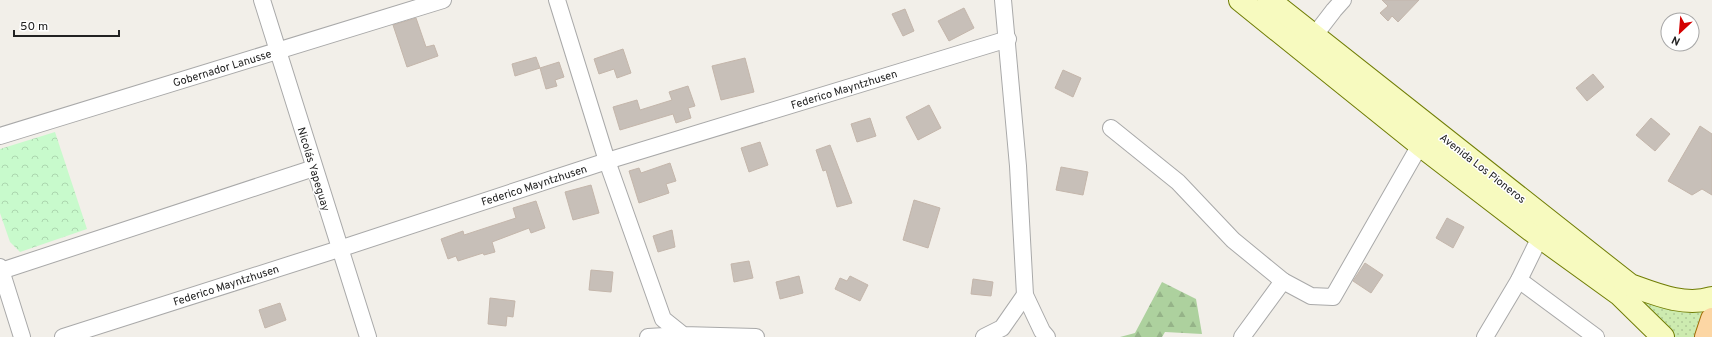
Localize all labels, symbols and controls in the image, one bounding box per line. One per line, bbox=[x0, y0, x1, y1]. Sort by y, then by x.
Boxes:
scale bar bbox=[14, 12, 119, 38]
north arrow bbox=[1660, 12, 1700, 52]
text: 50 m bbox=[20, 19, 48, 35]
text: N bbox=[1669, 32, 1683, 48]
street label: Gobernador Lanusse bbox=[171, 47, 273, 91]
street label: Federico Mayntzhusen bbox=[789, 67, 899, 113]
street label: Nicolás Yapeguay bbox=[294, 126, 333, 213]
street label: Avenida Los Pioneros bbox=[1437, 131, 1528, 207]
street label: Federico Mayntzhusen bbox=[480, 162, 589, 210]
street label: Federico Mayntzhusen bbox=[172, 262, 281, 310]

